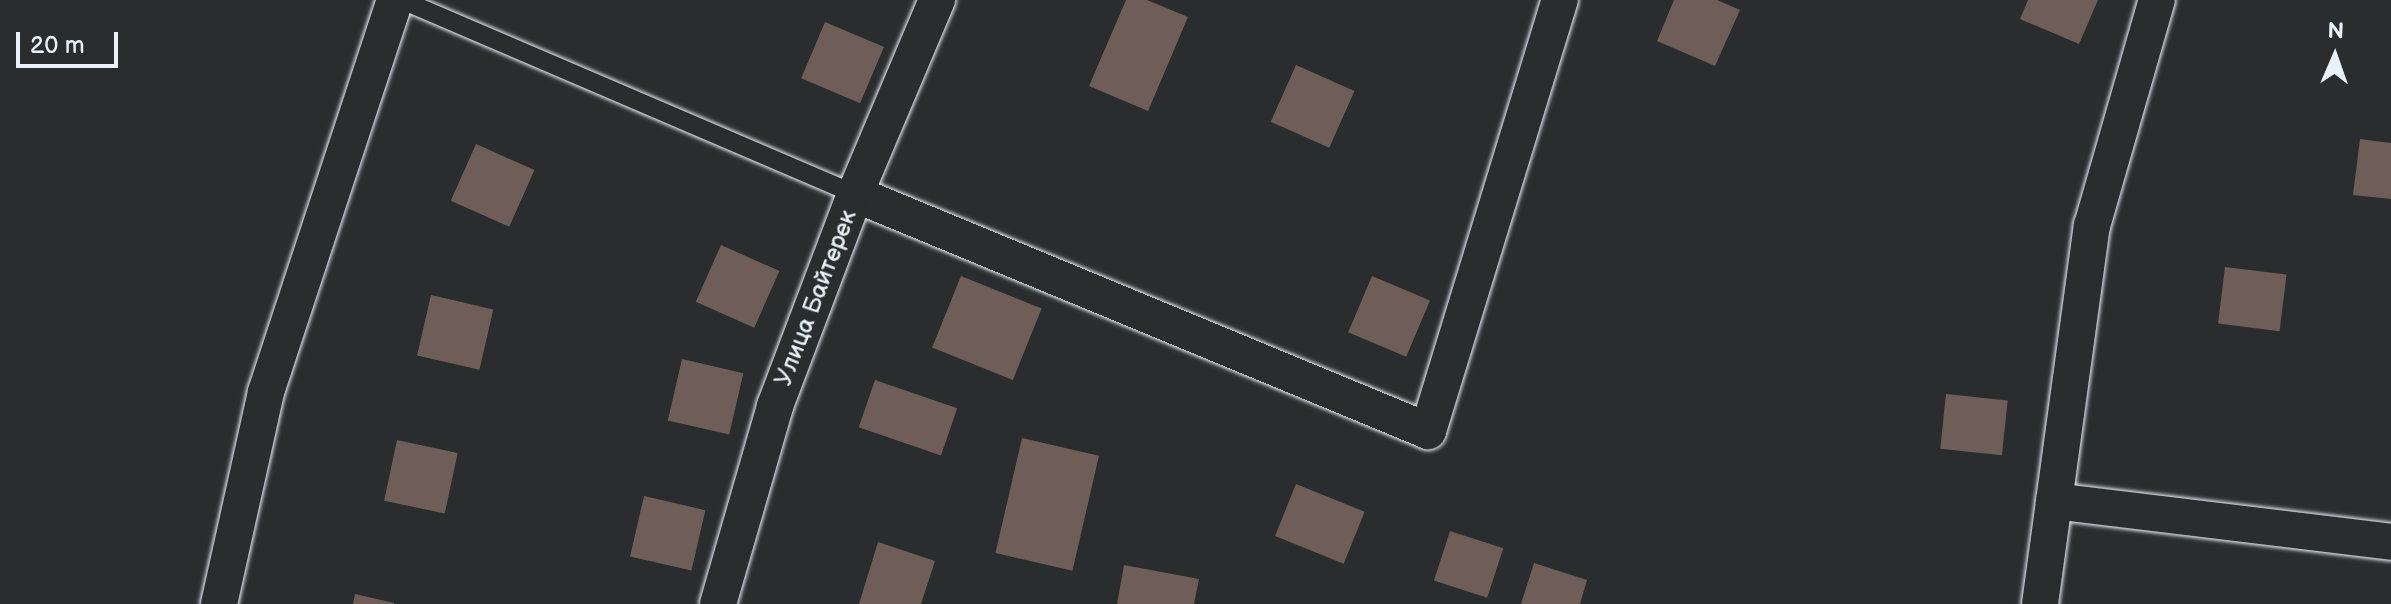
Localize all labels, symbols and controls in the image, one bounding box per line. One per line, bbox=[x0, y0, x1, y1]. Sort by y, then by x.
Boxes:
scale bar bbox=[20, 16, 122, 66]
north arrow bbox=[2295, 16, 2375, 96]
text: N bbox=[2327, 18, 2345, 45]
text: 20 m bbox=[30, 31, 85, 60]
street label: Улица Байтерек bbox=[769, 206, 863, 390]

